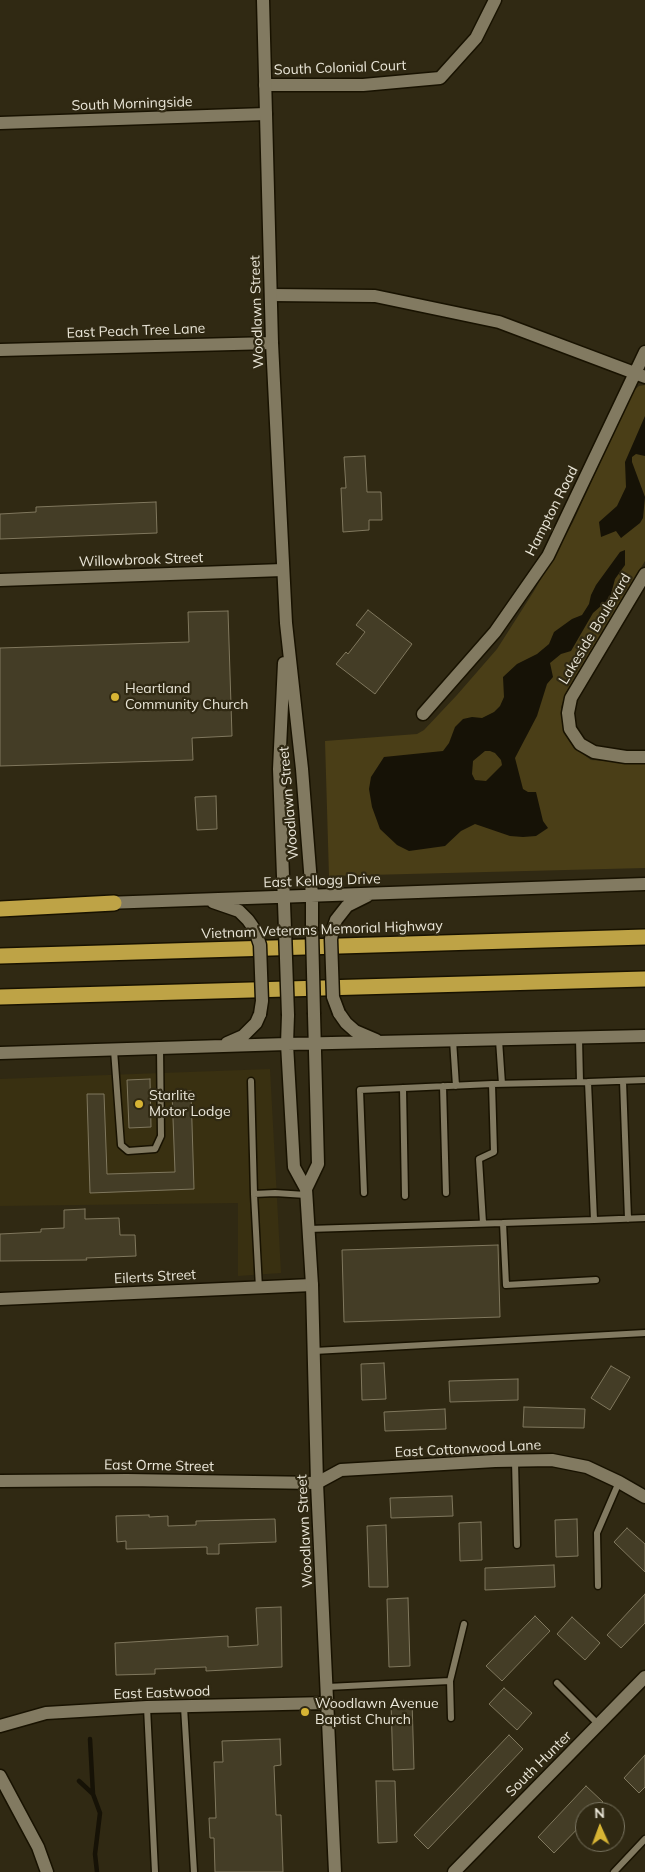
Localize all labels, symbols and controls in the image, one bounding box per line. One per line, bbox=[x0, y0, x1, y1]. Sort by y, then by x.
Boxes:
street label: South Colonial Court bbox=[274, 57, 406, 79]
street label: South Morningside bbox=[71, 93, 193, 115]
street label: Woodlawn Street bbox=[247, 255, 267, 369]
street label: East Peach Tree Lane bbox=[66, 320, 206, 342]
street label: Hampton Road bbox=[522, 463, 582, 559]
street label: Willowbrook Street bbox=[78, 549, 204, 571]
street label: Lakeside Boulevard bbox=[555, 571, 635, 687]
place label: Heartland Community Church bbox=[125, 681, 248, 714]
marker: Heartland Community Church bbox=[109, 691, 121, 703]
street label: Woodlawn Street bbox=[276, 746, 302, 860]
street label: East Kellogg Drive bbox=[263, 871, 381, 891]
street label: Vietnam Veterans Memorial Highway bbox=[201, 917, 443, 943]
place label: Starlite Motor Lodge bbox=[149, 1088, 231, 1120]
marker: Starlite Motor Lodge bbox=[133, 1098, 145, 1110]
street label: Eilerts Street bbox=[114, 1266, 196, 1288]
street label: East Cottonwood Lane bbox=[394, 1437, 542, 1461]
street label: East Orme Street bbox=[104, 1457, 214, 1475]
street label: Woodlawn Street bbox=[294, 1474, 316, 1588]
street label: East Eastwood bbox=[113, 1683, 211, 1703]
place label: Woodlawn Avenue Baptist Church bbox=[315, 1696, 439, 1728]
marker: Woodlawn Avenue Baptist Church bbox=[299, 1706, 311, 1718]
street label: South Hunter bbox=[503, 1728, 575, 1800]
north arrow bbox=[575, 1802, 625, 1852]
text: N bbox=[594, 1804, 605, 1822]

